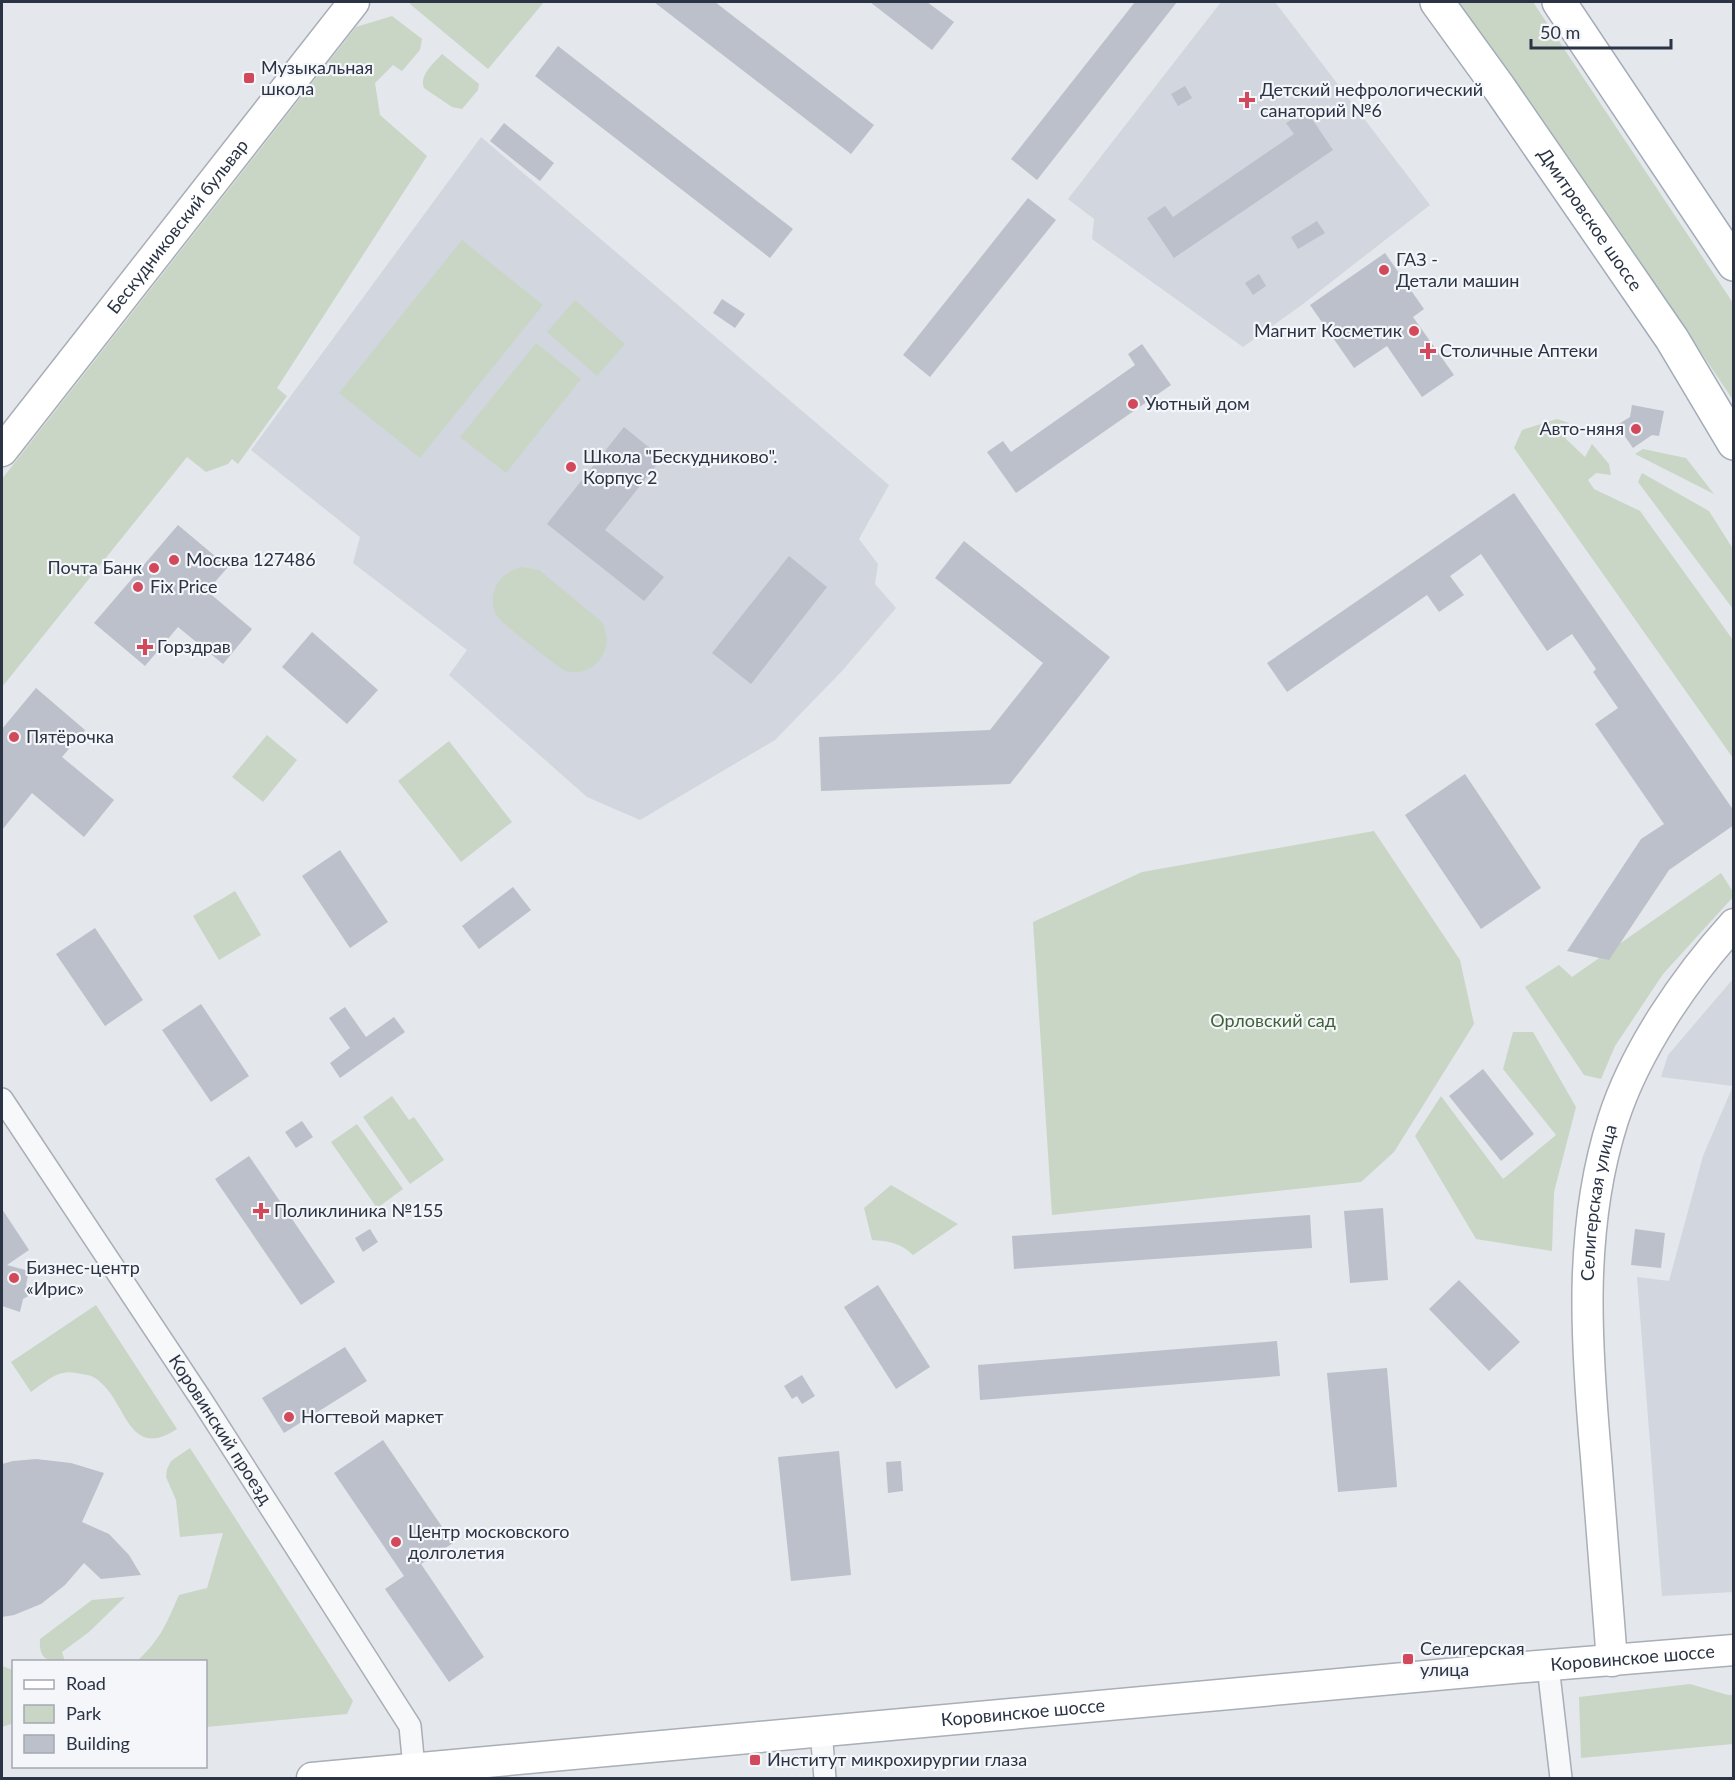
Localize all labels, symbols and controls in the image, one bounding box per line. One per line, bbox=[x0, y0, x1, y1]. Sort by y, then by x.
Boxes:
scale bar bbox=[1531, 12, 1670, 50]
text: 50 m bbox=[1540, 21, 1580, 43]
place label: Музыкальная школа bbox=[261, 56, 373, 99]
marker: Музыкальная школа bbox=[242, 71, 256, 85]
place label: Детский нефрологический санаторий №6 bbox=[1260, 78, 1483, 121]
marker: Детский нефрологический санаторий №6 bbox=[1238, 91, 1256, 109]
street label: Бескудниковский бульвар bbox=[102, 134, 252, 318]
street label: Дмитровское шоссе bbox=[1534, 143, 1648, 295]
place label: ГАЗ - Детали машин bbox=[1396, 248, 1519, 291]
marker: ГАЗ - Детали машин bbox=[1377, 263, 1391, 277]
place label: Магнит Косметик bbox=[1254, 319, 1403, 341]
marker: Магнит Косметик bbox=[1407, 324, 1421, 338]
place label: Столичные Аптеки bbox=[1440, 339, 1598, 361]
marker: Столичные Аптеки bbox=[1421, 344, 1435, 358]
place label: Уютный дом bbox=[1145, 392, 1250, 414]
marker: Уютный дом bbox=[1126, 397, 1140, 411]
place label: Авто-няня bbox=[1539, 417, 1624, 439]
marker: Авто-няня bbox=[1629, 422, 1643, 436]
place label: Школа "Бескудниково". Корпус 2 bbox=[583, 445, 777, 488]
marker: Школа "Бескудниково". Корпус 2 bbox=[564, 460, 578, 474]
place label: Москва 127486 bbox=[186, 548, 316, 570]
marker: Москва 127486 bbox=[167, 553, 181, 567]
place label: Почта Банк bbox=[47, 556, 143, 578]
marker: Почта Банк bbox=[147, 561, 161, 575]
place label: Fix Price bbox=[150, 575, 217, 597]
marker: Fix Price bbox=[131, 580, 145, 594]
place label: Горздрав bbox=[157, 635, 231, 657]
marker: Горздрав bbox=[138, 640, 152, 654]
place label: Пятёрочка bbox=[26, 725, 114, 747]
marker: Пятёрочка bbox=[7, 730, 21, 744]
park label: Орловский сад bbox=[1210, 1009, 1336, 1031]
street label: Селигерская улица bbox=[1576, 1122, 1621, 1281]
place label: Поликлиника №155 bbox=[274, 1199, 444, 1221]
marker: Поликлиника №155 bbox=[252, 1202, 270, 1220]
place label: Бизнес-центр «Ирис» bbox=[26, 1256, 140, 1299]
marker: Бизнес-центр «Ирис» bbox=[7, 1271, 21, 1285]
street label: Коровинский проезд bbox=[165, 1350, 277, 1508]
place label: Ногтевой маркет bbox=[301, 1405, 444, 1427]
marker: Ногтевой маркет bbox=[282, 1410, 296, 1424]
place label: Центр московского долголетия bbox=[408, 1520, 570, 1563]
marker: Центр московского долголетия bbox=[389, 1535, 403, 1549]
place label: Селигерская улица bbox=[1420, 1637, 1525, 1680]
street label: Коровинское шоссе bbox=[1550, 1640, 1715, 1675]
marker: Селигерская улица bbox=[1401, 1652, 1415, 1666]
legend bbox=[12, 1660, 207, 1768]
text: Road bbox=[66, 1672, 106, 1694]
street label: Коровинское шоссе bbox=[940, 1693, 1106, 1730]
text: Park bbox=[66, 1702, 102, 1724]
text: Building bbox=[66, 1732, 130, 1754]
place label: Институт микрохирургии глаза bbox=[767, 1748, 1027, 1770]
marker: Институт микрохирургии глаза bbox=[748, 1753, 762, 1767]

